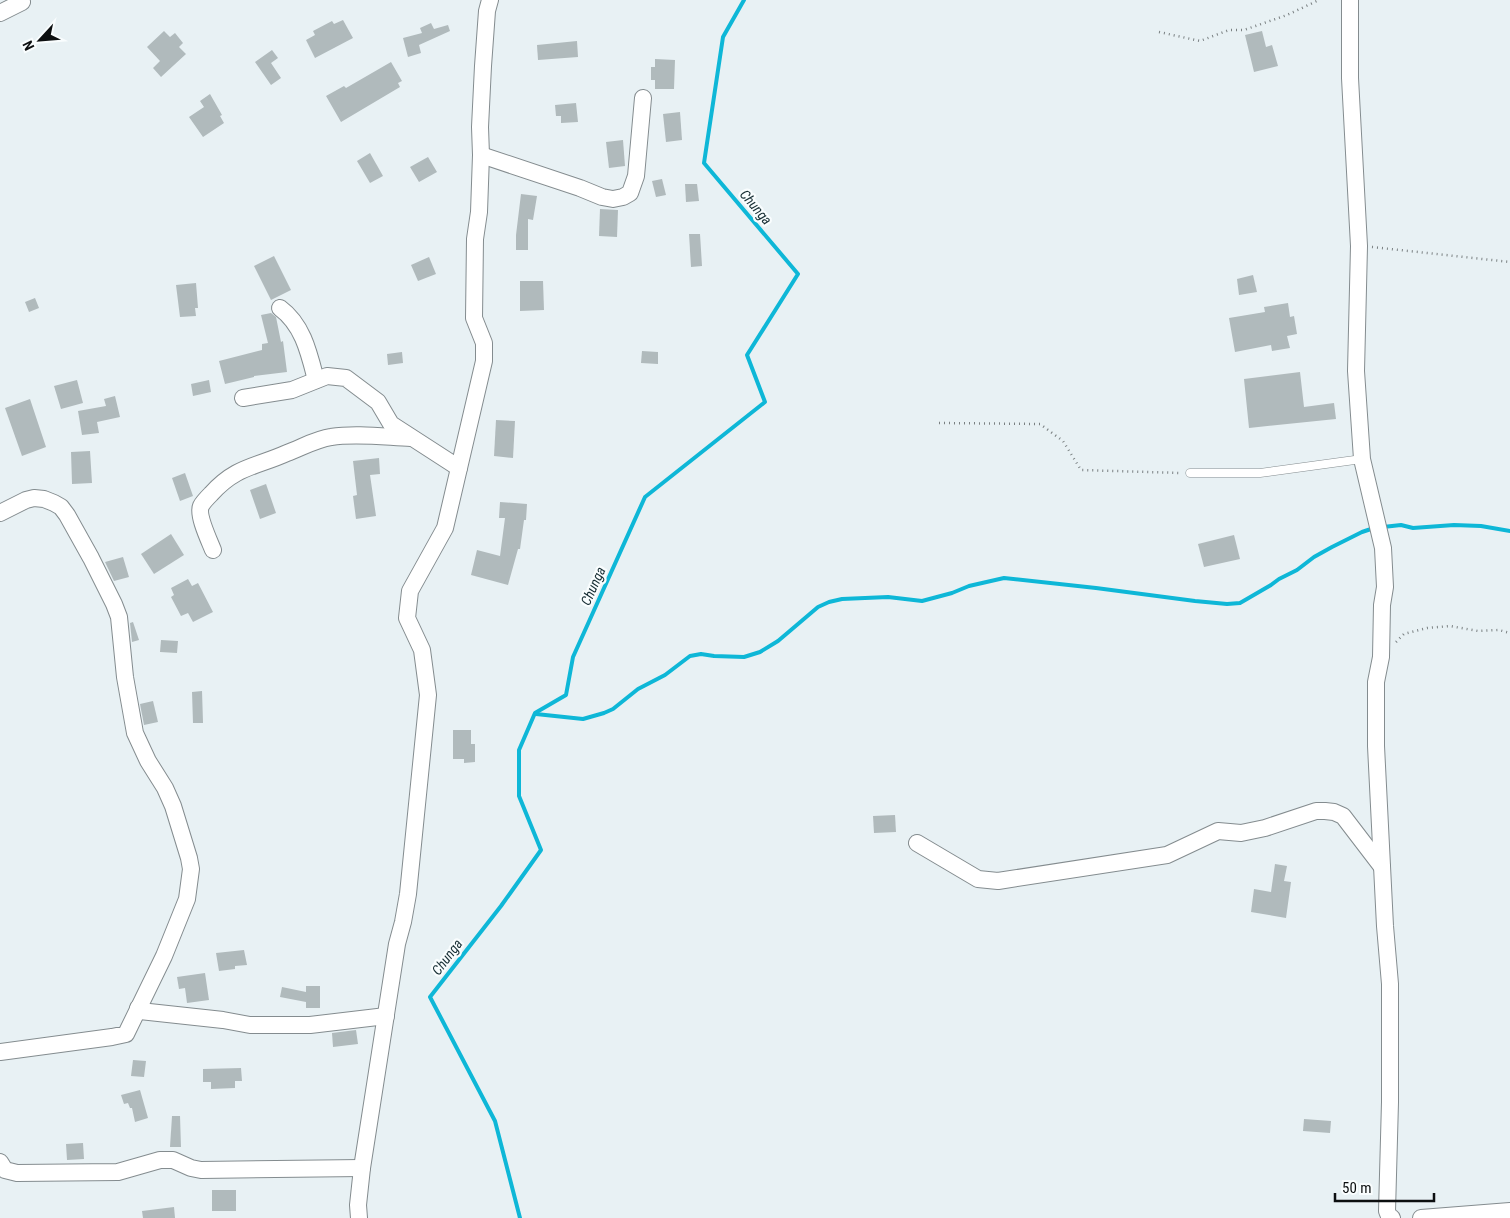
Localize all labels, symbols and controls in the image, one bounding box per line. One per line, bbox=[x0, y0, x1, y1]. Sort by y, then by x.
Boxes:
north arrow bbox=[15, 15, 65, 65]
text: N bbox=[19, 38, 37, 53]
water label: Chunga bbox=[737, 186, 775, 228]
water label: Chunga bbox=[577, 564, 609, 608]
water label: Chunga bbox=[428, 936, 466, 978]
scale bar bbox=[1335, 1170, 1434, 1202]
text: 50 m bbox=[1342, 1179, 1372, 1197]

